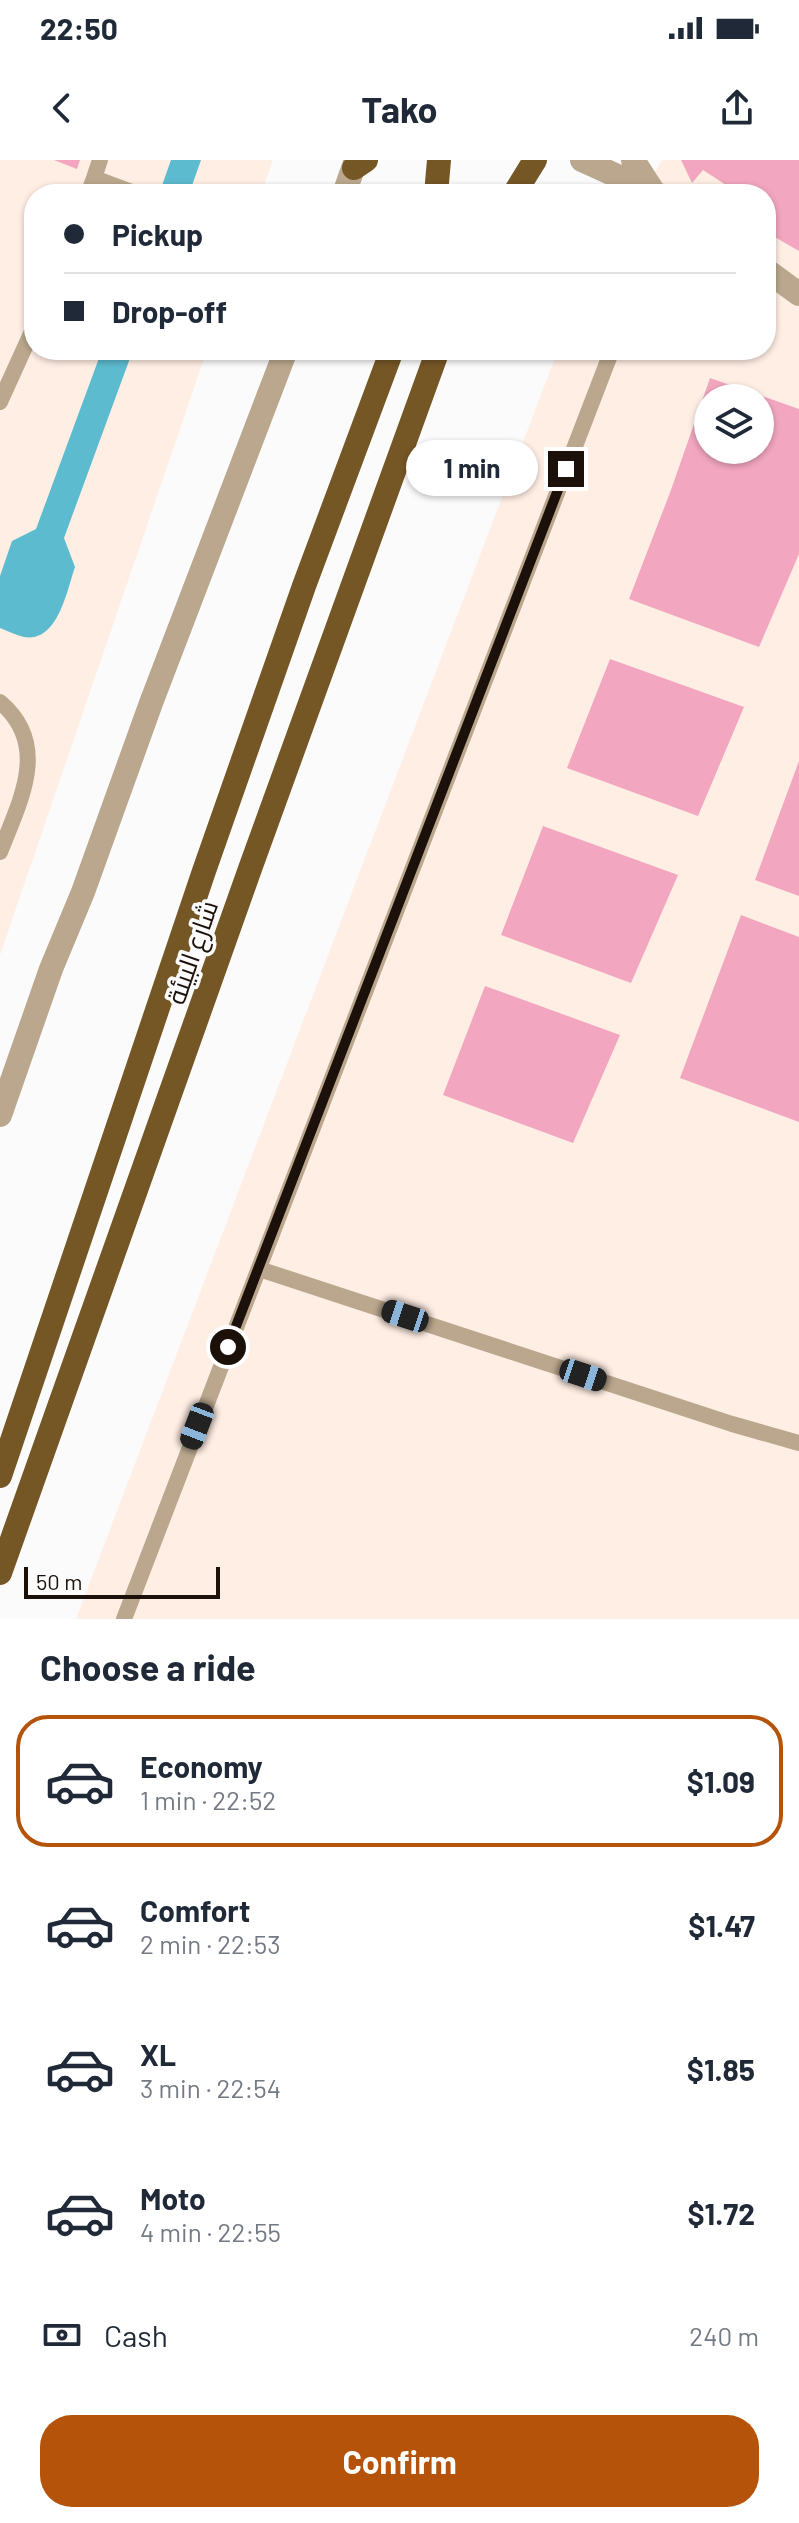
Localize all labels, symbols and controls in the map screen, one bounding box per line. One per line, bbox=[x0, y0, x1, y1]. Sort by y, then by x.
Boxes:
text: 22:50 bbox=[40, 10, 118, 46]
icon: back bbox=[40, 86, 84, 130]
icon: share bbox=[715, 86, 759, 130]
text: Tako bbox=[361, 87, 438, 130]
text: Pickup bbox=[112, 216, 203, 252]
text: Drop-off bbox=[112, 293, 227, 329]
map controls bbox=[694, 384, 774, 464]
button: layers bbox=[694, 384, 774, 464]
callout: 1 min bbox=[406, 441, 538, 497]
route end bbox=[548, 451, 584, 487]
text: 1 min bbox=[444, 452, 500, 483]
street label: شارع البيئة bbox=[159, 896, 226, 1009]
car bbox=[378, 1297, 432, 1335]
route start bbox=[210, 1329, 246, 1365]
car bbox=[556, 1356, 610, 1394]
car bbox=[177, 1399, 217, 1453]
scale bar bbox=[24, 1563, 220, 1599]
text: 50 m bbox=[36, 1568, 82, 1594]
text: Choose a ride bbox=[40, 1645, 256, 1688]
icon: car bbox=[44, 1745, 116, 1817]
text: Economy bbox=[140, 1748, 263, 1784]
text: $1.09 bbox=[687, 1763, 755, 1799]
text: 1 min · 22:52 bbox=[140, 1784, 276, 1815]
icon: car bbox=[44, 1889, 116, 1961]
text: Comfort bbox=[140, 1892, 250, 1928]
text: $1.47 bbox=[688, 1907, 755, 1943]
text: 2 min · 22:53 bbox=[140, 1928, 281, 1959]
icon: car bbox=[44, 2033, 116, 2105]
text: XL bbox=[140, 2036, 176, 2072]
text: $1.85 bbox=[687, 2051, 755, 2087]
text: 3 min · 22:54 bbox=[140, 2072, 281, 2103]
icon: car bbox=[44, 2177, 116, 2249]
text: Moto bbox=[140, 2180, 206, 2216]
text: $1.72 bbox=[687, 2195, 755, 2231]
text: 4 min · 22:55 bbox=[140, 2216, 281, 2247]
icon: cash bbox=[40, 2313, 84, 2357]
text: Cash bbox=[104, 2317, 168, 2353]
text: 240 m bbox=[689, 2320, 759, 2351]
button: Confirm bbox=[40, 2415, 759, 2507]

